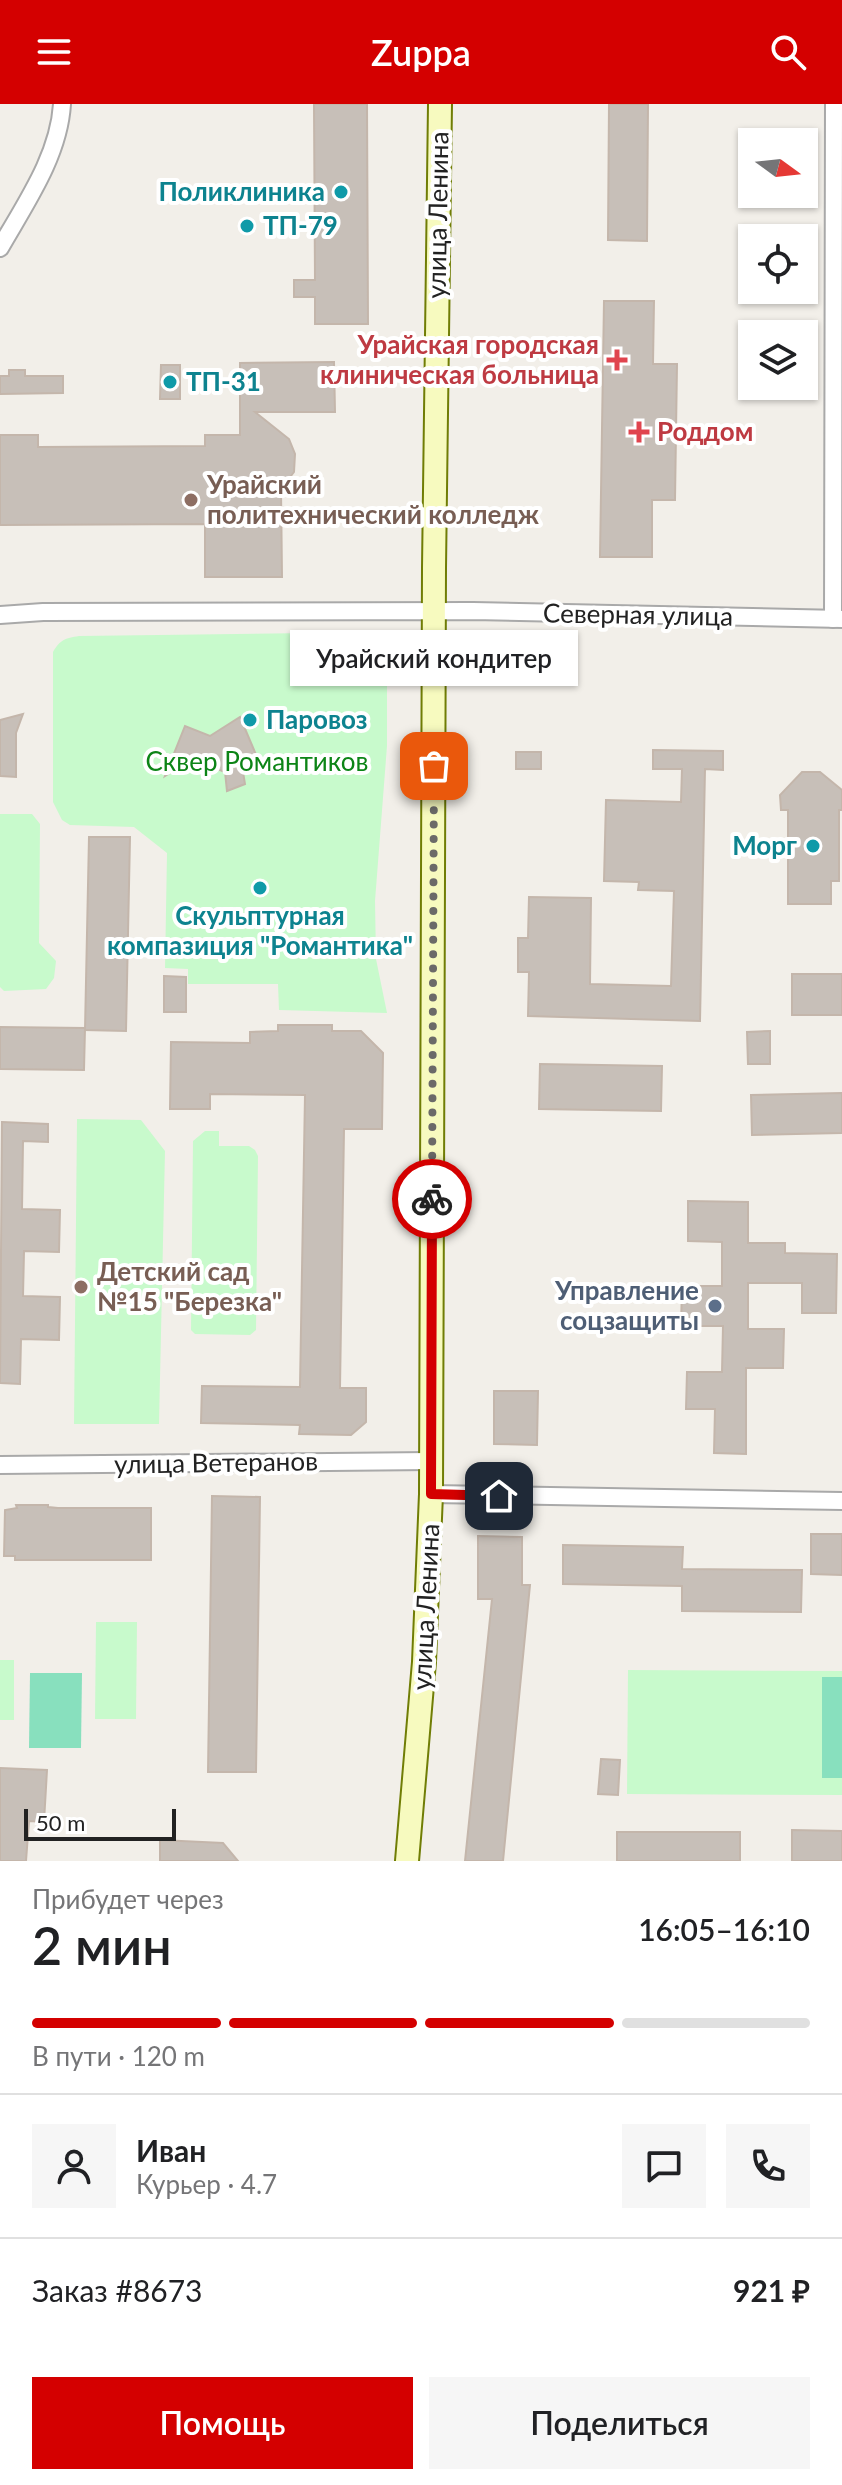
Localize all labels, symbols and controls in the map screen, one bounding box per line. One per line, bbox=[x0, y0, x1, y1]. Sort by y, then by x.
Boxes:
icon: menu bbox=[32, 30, 76, 74]
text: Zuppa bbox=[371, 30, 471, 74]
icon: search bbox=[766, 30, 810, 74]
north arrow bbox=[738, 128, 818, 208]
map controls bbox=[738, 128, 818, 400]
street label: улица Ленина bbox=[420, 131, 454, 299]
place label: Поликлиника bbox=[159, 175, 325, 207]
marker: Поликлиника bbox=[332, 183, 350, 201]
place label: ТП-79 bbox=[263, 209, 338, 241]
marker: ТП-79 bbox=[238, 217, 256, 235]
button: locate bbox=[738, 224, 818, 304]
button: layers bbox=[738, 320, 818, 400]
place label: Урайская городская клиническая больница bbox=[320, 328, 599, 390]
marker: Урайская городская клиническая больница bbox=[606, 349, 628, 371]
place label: ТП-31 bbox=[186, 365, 261, 397]
marker: ТП-31 bbox=[161, 373, 179, 391]
place label: Роддом bbox=[657, 415, 753, 447]
marker: Роддом bbox=[628, 421, 650, 443]
place label: Урайский политехнический колледж bbox=[206, 468, 540, 530]
marker: Урайский политехнический колледж bbox=[182, 491, 200, 509]
street label: Северная улица bbox=[543, 596, 733, 632]
callout: Урайский кондитер bbox=[290, 630, 578, 686]
text: Урайский кондитер bbox=[316, 642, 552, 674]
place label: Паровоз bbox=[266, 703, 367, 735]
marker: Паровоз bbox=[241, 711, 259, 729]
pin bbox=[400, 732, 468, 800]
icon: bag bbox=[412, 744, 456, 788]
park label: Сквер Романтиков bbox=[146, 745, 368, 777]
place label: Морг bbox=[732, 829, 797, 861]
marker: Морг bbox=[804, 837, 822, 855]
marker: Скульптурная компазиция "Романтика" bbox=[251, 879, 269, 897]
place label: Скульптурная компазиция "Романтика" bbox=[107, 899, 413, 961]
courier bbox=[392, 1159, 472, 1239]
icon: bike bbox=[410, 1177, 454, 1221]
place label: Детский сад №15 "Березка" bbox=[97, 1255, 282, 1317]
place label: Управление соцзащиты bbox=[554, 1274, 699, 1336]
marker: Детский сад №15 "Березка" bbox=[72, 1278, 90, 1296]
marker: Управление соцзащиты bbox=[706, 1297, 724, 1315]
street label: улица Ветеранов bbox=[114, 1444, 318, 1480]
pin bbox=[465, 1462, 533, 1530]
icon: home bbox=[477, 1474, 521, 1518]
street label: улица Ленина bbox=[405, 1523, 445, 1691]
scale bar bbox=[24, 1805, 176, 1841]
text: 50 m bbox=[36, 1809, 85, 1836]
text: Прибудет через bbox=[32, 1883, 224, 1915]
text: 16:05–16:10 bbox=[638, 1911, 810, 1947]
text: 2 мин bbox=[32, 1914, 172, 1976]
text: В пути · 120 m bbox=[32, 2040, 205, 2072]
button: person bbox=[32, 2124, 116, 2208]
button: chat bbox=[622, 2124, 706, 2208]
button: phone bbox=[726, 2124, 810, 2208]
text: Иван bbox=[136, 2132, 206, 2168]
text: Курьер · 4.7 bbox=[136, 2168, 277, 2200]
text: Заказ #8673 bbox=[32, 2272, 203, 2308]
text: 921 ₽ bbox=[733, 2272, 810, 2308]
button: Помощь bbox=[32, 2377, 413, 2469]
button: Поделиться bbox=[429, 2377, 810, 2469]

